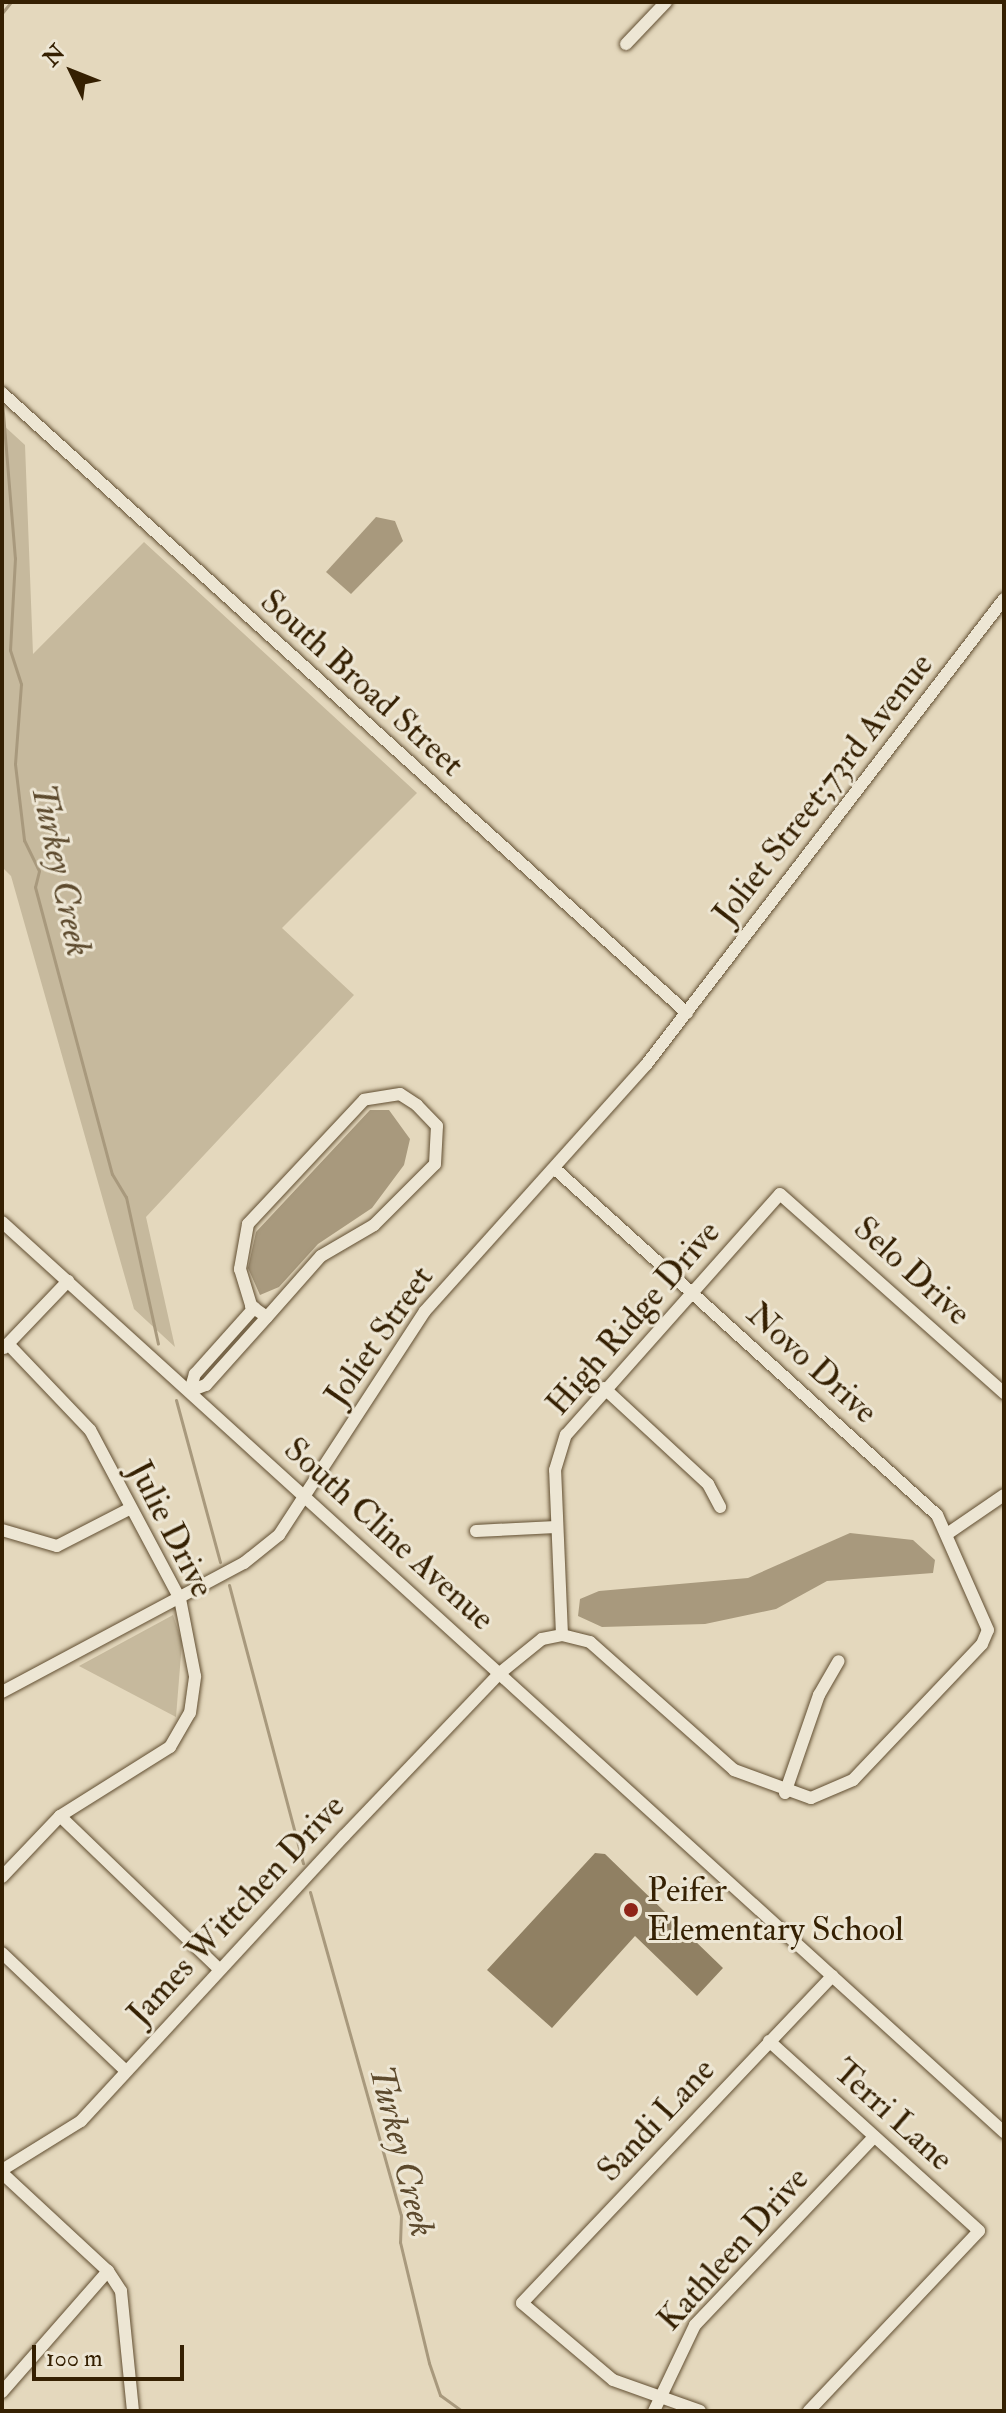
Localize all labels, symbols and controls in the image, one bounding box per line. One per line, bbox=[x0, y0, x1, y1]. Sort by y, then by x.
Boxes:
north arrow bbox=[32, 32, 112, 112]
text: N bbox=[37, 39, 71, 72]
street label: South Broad Street bbox=[252, 581, 472, 785]
street label: Joliet Street;73rd Avenue bbox=[704, 645, 942, 933]
water label: Turkey Creek bbox=[22, 780, 100, 960]
street label: Selo Drive bbox=[845, 1208, 979, 1334]
street label: High Ridge Drive bbox=[537, 1212, 729, 1424]
street label: Joliet Street bbox=[316, 1258, 442, 1414]
street label: Novo Drive bbox=[738, 1294, 886, 1432]
street label: South Cline Avenue bbox=[275, 1429, 503, 1639]
street label: Julie Drive bbox=[119, 1454, 223, 1604]
street label: James Wittchen Drive bbox=[119, 1786, 353, 2034]
place label: Peifer Elementary School bbox=[647, 1870, 904, 1950]
marker: Peifer Elementary School bbox=[622, 1901, 640, 1919]
street label: Sandi Lane bbox=[589, 2050, 723, 2190]
street label: Terri Lane bbox=[825, 2051, 961, 2179]
water label: Turkey Creek bbox=[360, 2061, 444, 2241]
street label: Kathleen Drive bbox=[649, 2159, 817, 2339]
scale bar bbox=[36, 2329, 188, 2379]
text: 100 m bbox=[46, 2343, 103, 2374]

